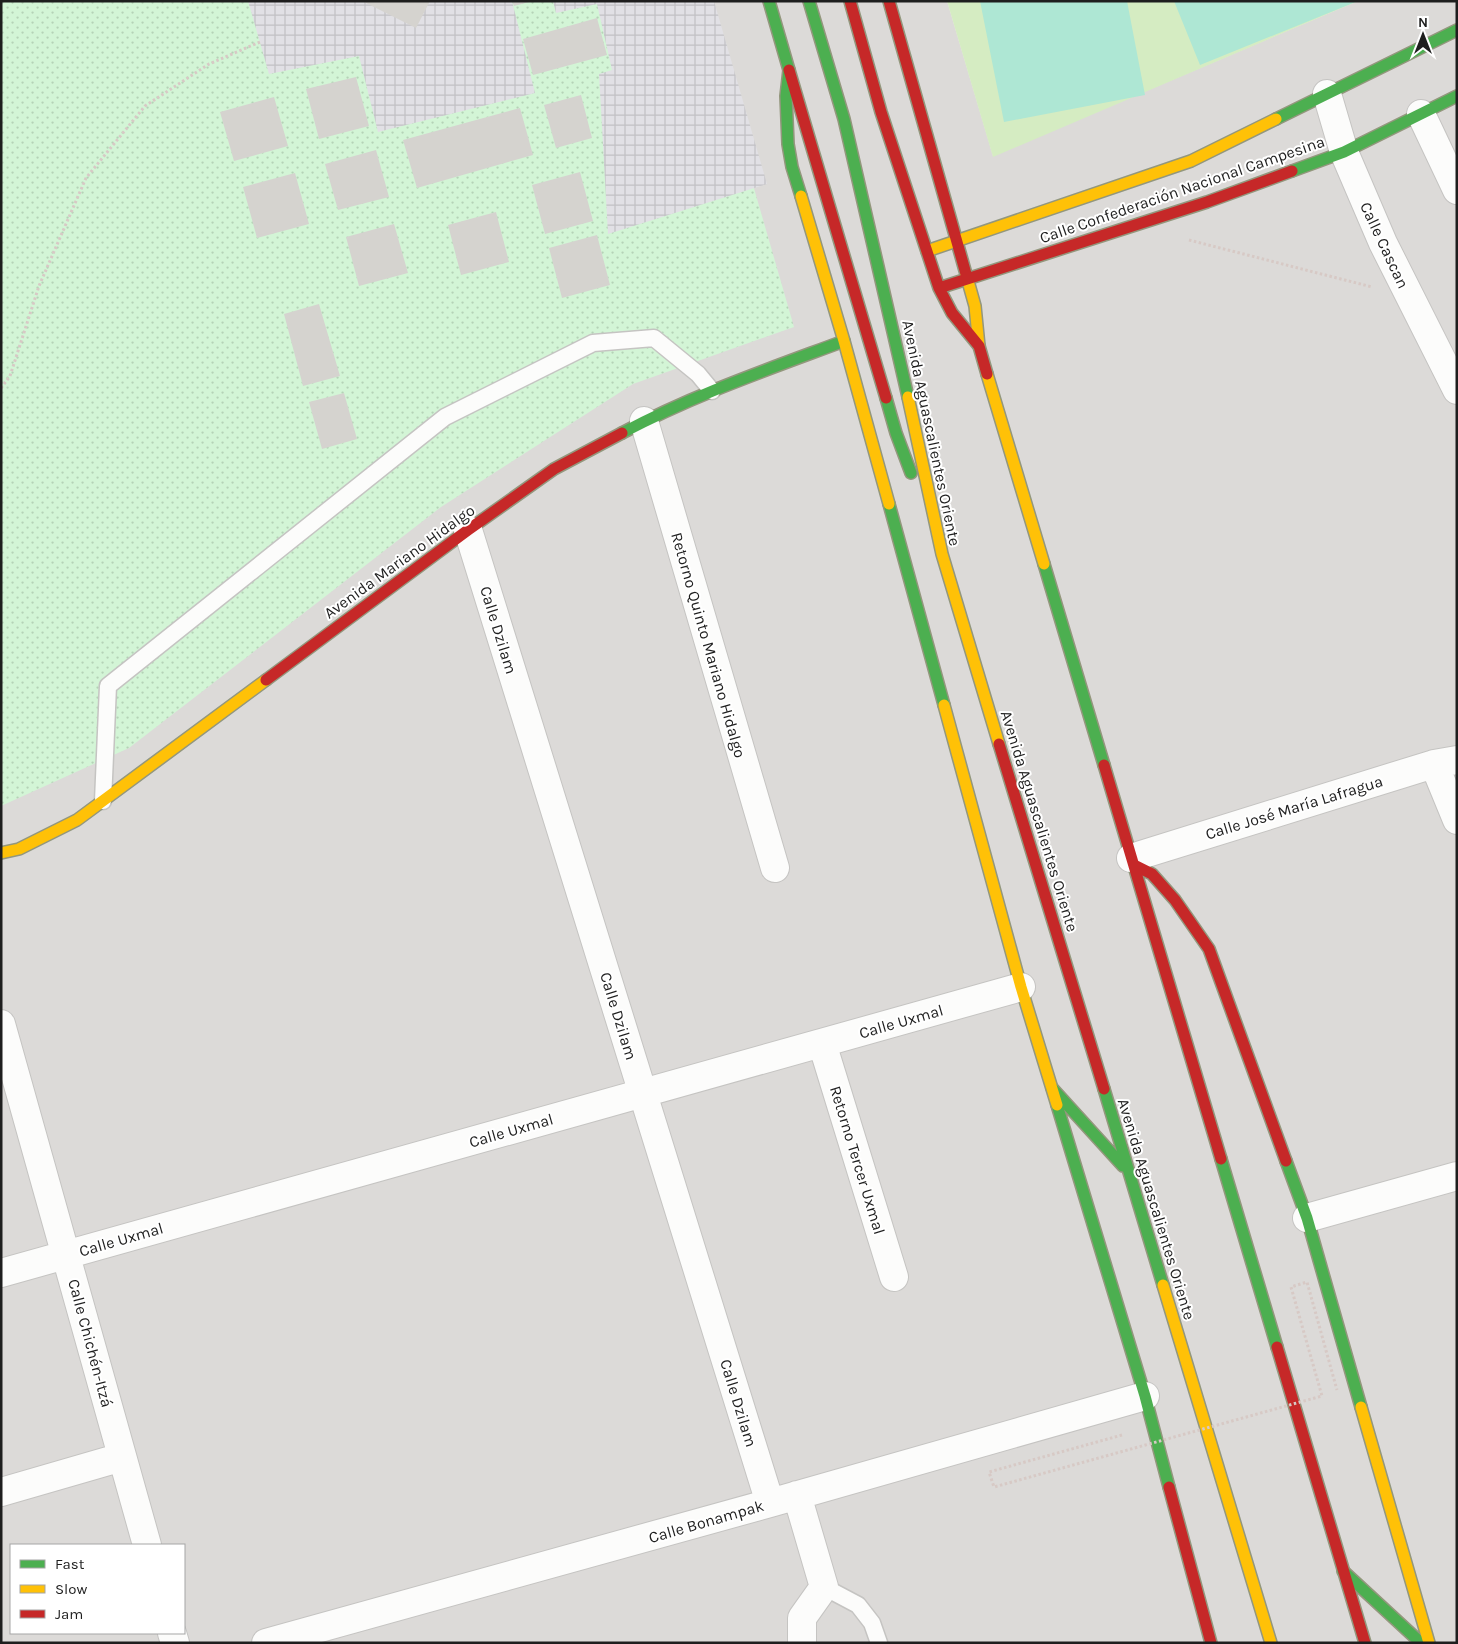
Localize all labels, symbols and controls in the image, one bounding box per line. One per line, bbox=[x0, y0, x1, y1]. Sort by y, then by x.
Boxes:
north arrow bbox=[1398, 10, 1448, 60]
text: N bbox=[1418, 14, 1428, 31]
street label: Calle Confederación Nacional Campesina bbox=[1037, 132, 1327, 247]
street label: Calle Cascan bbox=[1356, 199, 1413, 292]
street label: Avenida Aguascalientes Oriente bbox=[898, 318, 965, 548]
street label: Avenida Mariano Hidalgo bbox=[320, 500, 478, 622]
street label: Retorno Quinto Mariano Hidalgo bbox=[667, 530, 750, 760]
street label: Calle Dzilam bbox=[476, 584, 521, 676]
street label: Avenida Aguascalientes Oriente bbox=[997, 708, 1082, 934]
street label: Calle José María Lafragua bbox=[1203, 771, 1385, 844]
street label: Calle Dzilam bbox=[596, 970, 641, 1062]
street label: Calle Uxmal bbox=[857, 1000, 945, 1043]
street label: Retorno Tercer Uxmal bbox=[826, 1083, 889, 1237]
street label: Avenida Aguascalientes Oriente bbox=[1114, 1096, 1199, 1322]
street label: Calle Uxmal bbox=[467, 1109, 555, 1152]
street label: Calle Uxmal bbox=[77, 1218, 165, 1261]
street label: Calle Chichén-Itzá bbox=[64, 1277, 117, 1409]
street label: Calle Dzilam bbox=[716, 1357, 761, 1449]
street label: Calle Bonampak bbox=[646, 1496, 766, 1547]
legend bbox=[10, 1544, 185, 1634]
text: Fast bbox=[55, 1555, 85, 1573]
text: Slow bbox=[55, 1580, 87, 1598]
text: Jam bbox=[55, 1605, 83, 1623]

